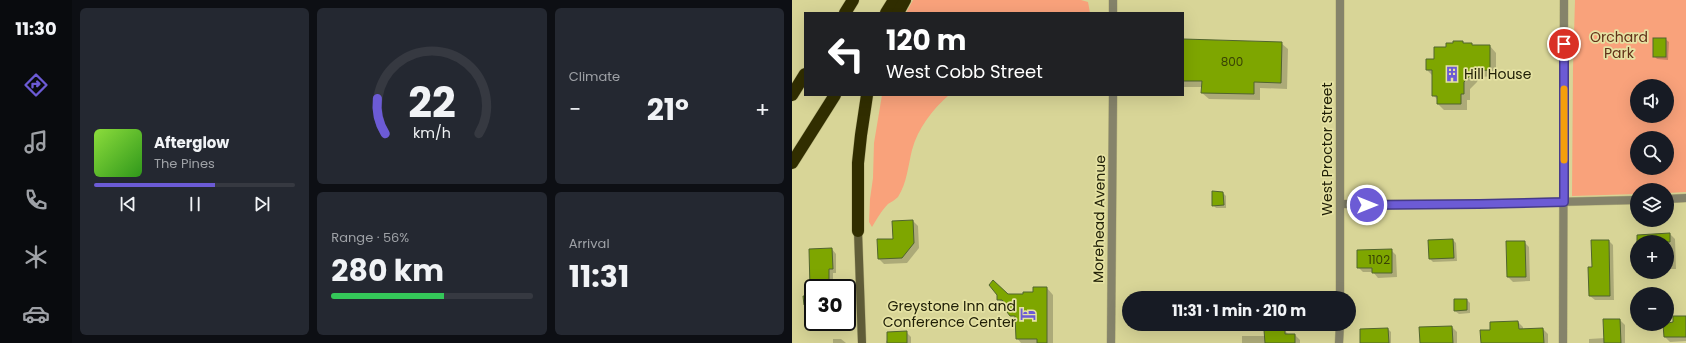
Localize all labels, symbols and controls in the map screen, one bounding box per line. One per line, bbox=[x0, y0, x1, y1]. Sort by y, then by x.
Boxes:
text: 11:30 bbox=[15, 16, 57, 41]
text: 120 m bbox=[886, 21, 966, 60]
pin bbox=[1547, 27, 1581, 61]
park label: Orchard Park bbox=[1590, 27, 1648, 63]
icon: left bbox=[820, 28, 872, 80]
icon: arrive bbox=[1553, 33, 1575, 55]
house number: 800 bbox=[1221, 53, 1243, 70]
text: West Cobb Street bbox=[886, 59, 1043, 84]
place label: Hill House bbox=[1464, 64, 1532, 84]
building icon: Hill House bbox=[1443, 65, 1461, 83]
text: Climate bbox=[569, 67, 620, 86]
icon: directions bbox=[22, 71, 50, 99]
text: 22 bbox=[408, 73, 456, 132]
map controls bbox=[1630, 79, 1674, 331]
button: sound bbox=[1630, 79, 1674, 123]
street label: West Proctor Street bbox=[1317, 82, 1337, 216]
text: 21° bbox=[647, 88, 689, 131]
text: − bbox=[569, 94, 581, 125]
text: + bbox=[755, 94, 770, 125]
text: km/h bbox=[413, 123, 451, 143]
icon: music bbox=[22, 128, 50, 156]
button: search bbox=[1630, 131, 1674, 175]
text: Afterglow bbox=[154, 132, 229, 153]
text: The Pines bbox=[154, 154, 215, 173]
street label: Morehead Avenue bbox=[1088, 155, 1110, 283]
button: layers bbox=[1630, 183, 1674, 227]
position arrow bbox=[1346, 184, 1388, 226]
icon: phone bbox=[22, 186, 50, 214]
icon: previous bbox=[117, 193, 139, 215]
icon: pause bbox=[184, 193, 206, 215]
icon: next bbox=[251, 193, 273, 215]
text: Range · 56% bbox=[331, 228, 409, 247]
text: Arrival bbox=[569, 234, 610, 253]
button: + bbox=[1630, 235, 1674, 279]
icon: climate bbox=[22, 243, 50, 271]
text: 280 km bbox=[331, 249, 444, 292]
house number: 1102 bbox=[1368, 251, 1390, 268]
text: 11:31 bbox=[569, 255, 629, 298]
speed limit sign: 30 bbox=[804, 279, 856, 331]
button: − bbox=[1630, 287, 1674, 331]
place label: Greystone Inn and Conference Center bbox=[883, 296, 1016, 332]
icon: car bbox=[22, 300, 50, 328]
text: 11:31 · 1 min · 210 m bbox=[1172, 300, 1306, 321]
hotel icon: Greystone Inn and Conference Center bbox=[1019, 305, 1037, 323]

